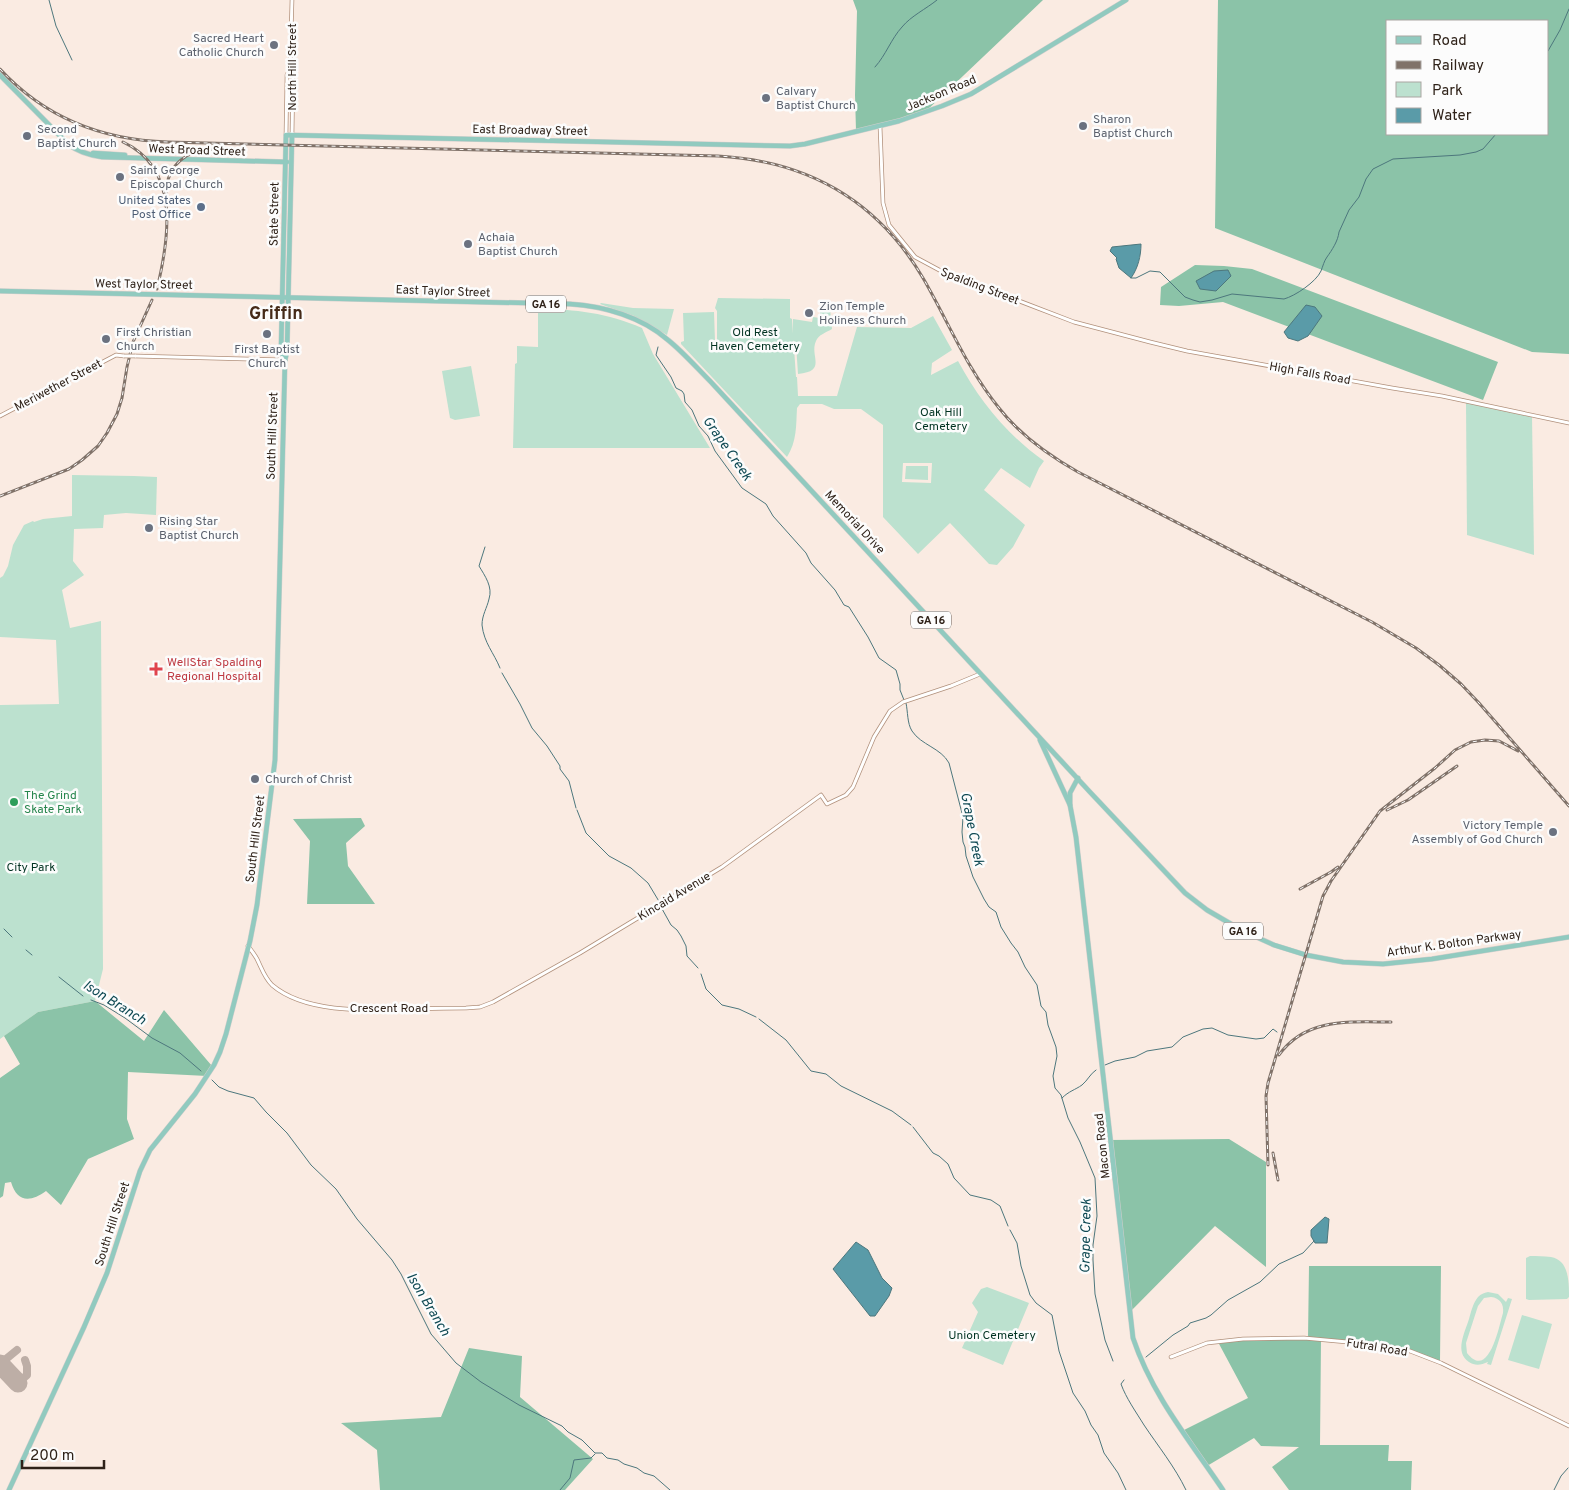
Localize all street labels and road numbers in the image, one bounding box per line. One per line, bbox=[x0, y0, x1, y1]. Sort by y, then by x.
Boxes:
street label: North Hill Street bbox=[285, 23, 301, 111]
street label: Jackson Road bbox=[904, 72, 979, 116]
street label: East Broadway Street bbox=[472, 122, 588, 140]
street label: West Broad Street bbox=[148, 141, 246, 161]
street label: State Street bbox=[266, 182, 284, 246]
street label: Spalding Street bbox=[938, 265, 1021, 309]
street label: West Taylor Street bbox=[95, 276, 193, 294]
street label: East Taylor Street bbox=[395, 282, 491, 302]
road number: GA 16 bbox=[526, 296, 566, 312]
street label: Meriwether Street bbox=[12, 356, 105, 416]
street label: High Falls Road bbox=[1268, 359, 1352, 389]
street label: South Hill Street bbox=[263, 392, 283, 480]
street label: Memorial Drive bbox=[821, 487, 888, 558]
road number: GA 16 bbox=[911, 612, 951, 628]
street label: South Hill Street bbox=[243, 795, 269, 884]
street label: Kincaid Avenue bbox=[635, 869, 714, 925]
road number: GA 16 bbox=[1223, 922, 1263, 939]
street label: Arthur K. Bolton Parkway bbox=[1386, 927, 1523, 961]
street label: Crescent Road bbox=[350, 1001, 428, 1017]
street label: Macon Road bbox=[1092, 1112, 1114, 1179]
street label: South Hill Street bbox=[92, 1180, 134, 1269]
street label: Futral Road bbox=[1345, 1335, 1409, 1361]

